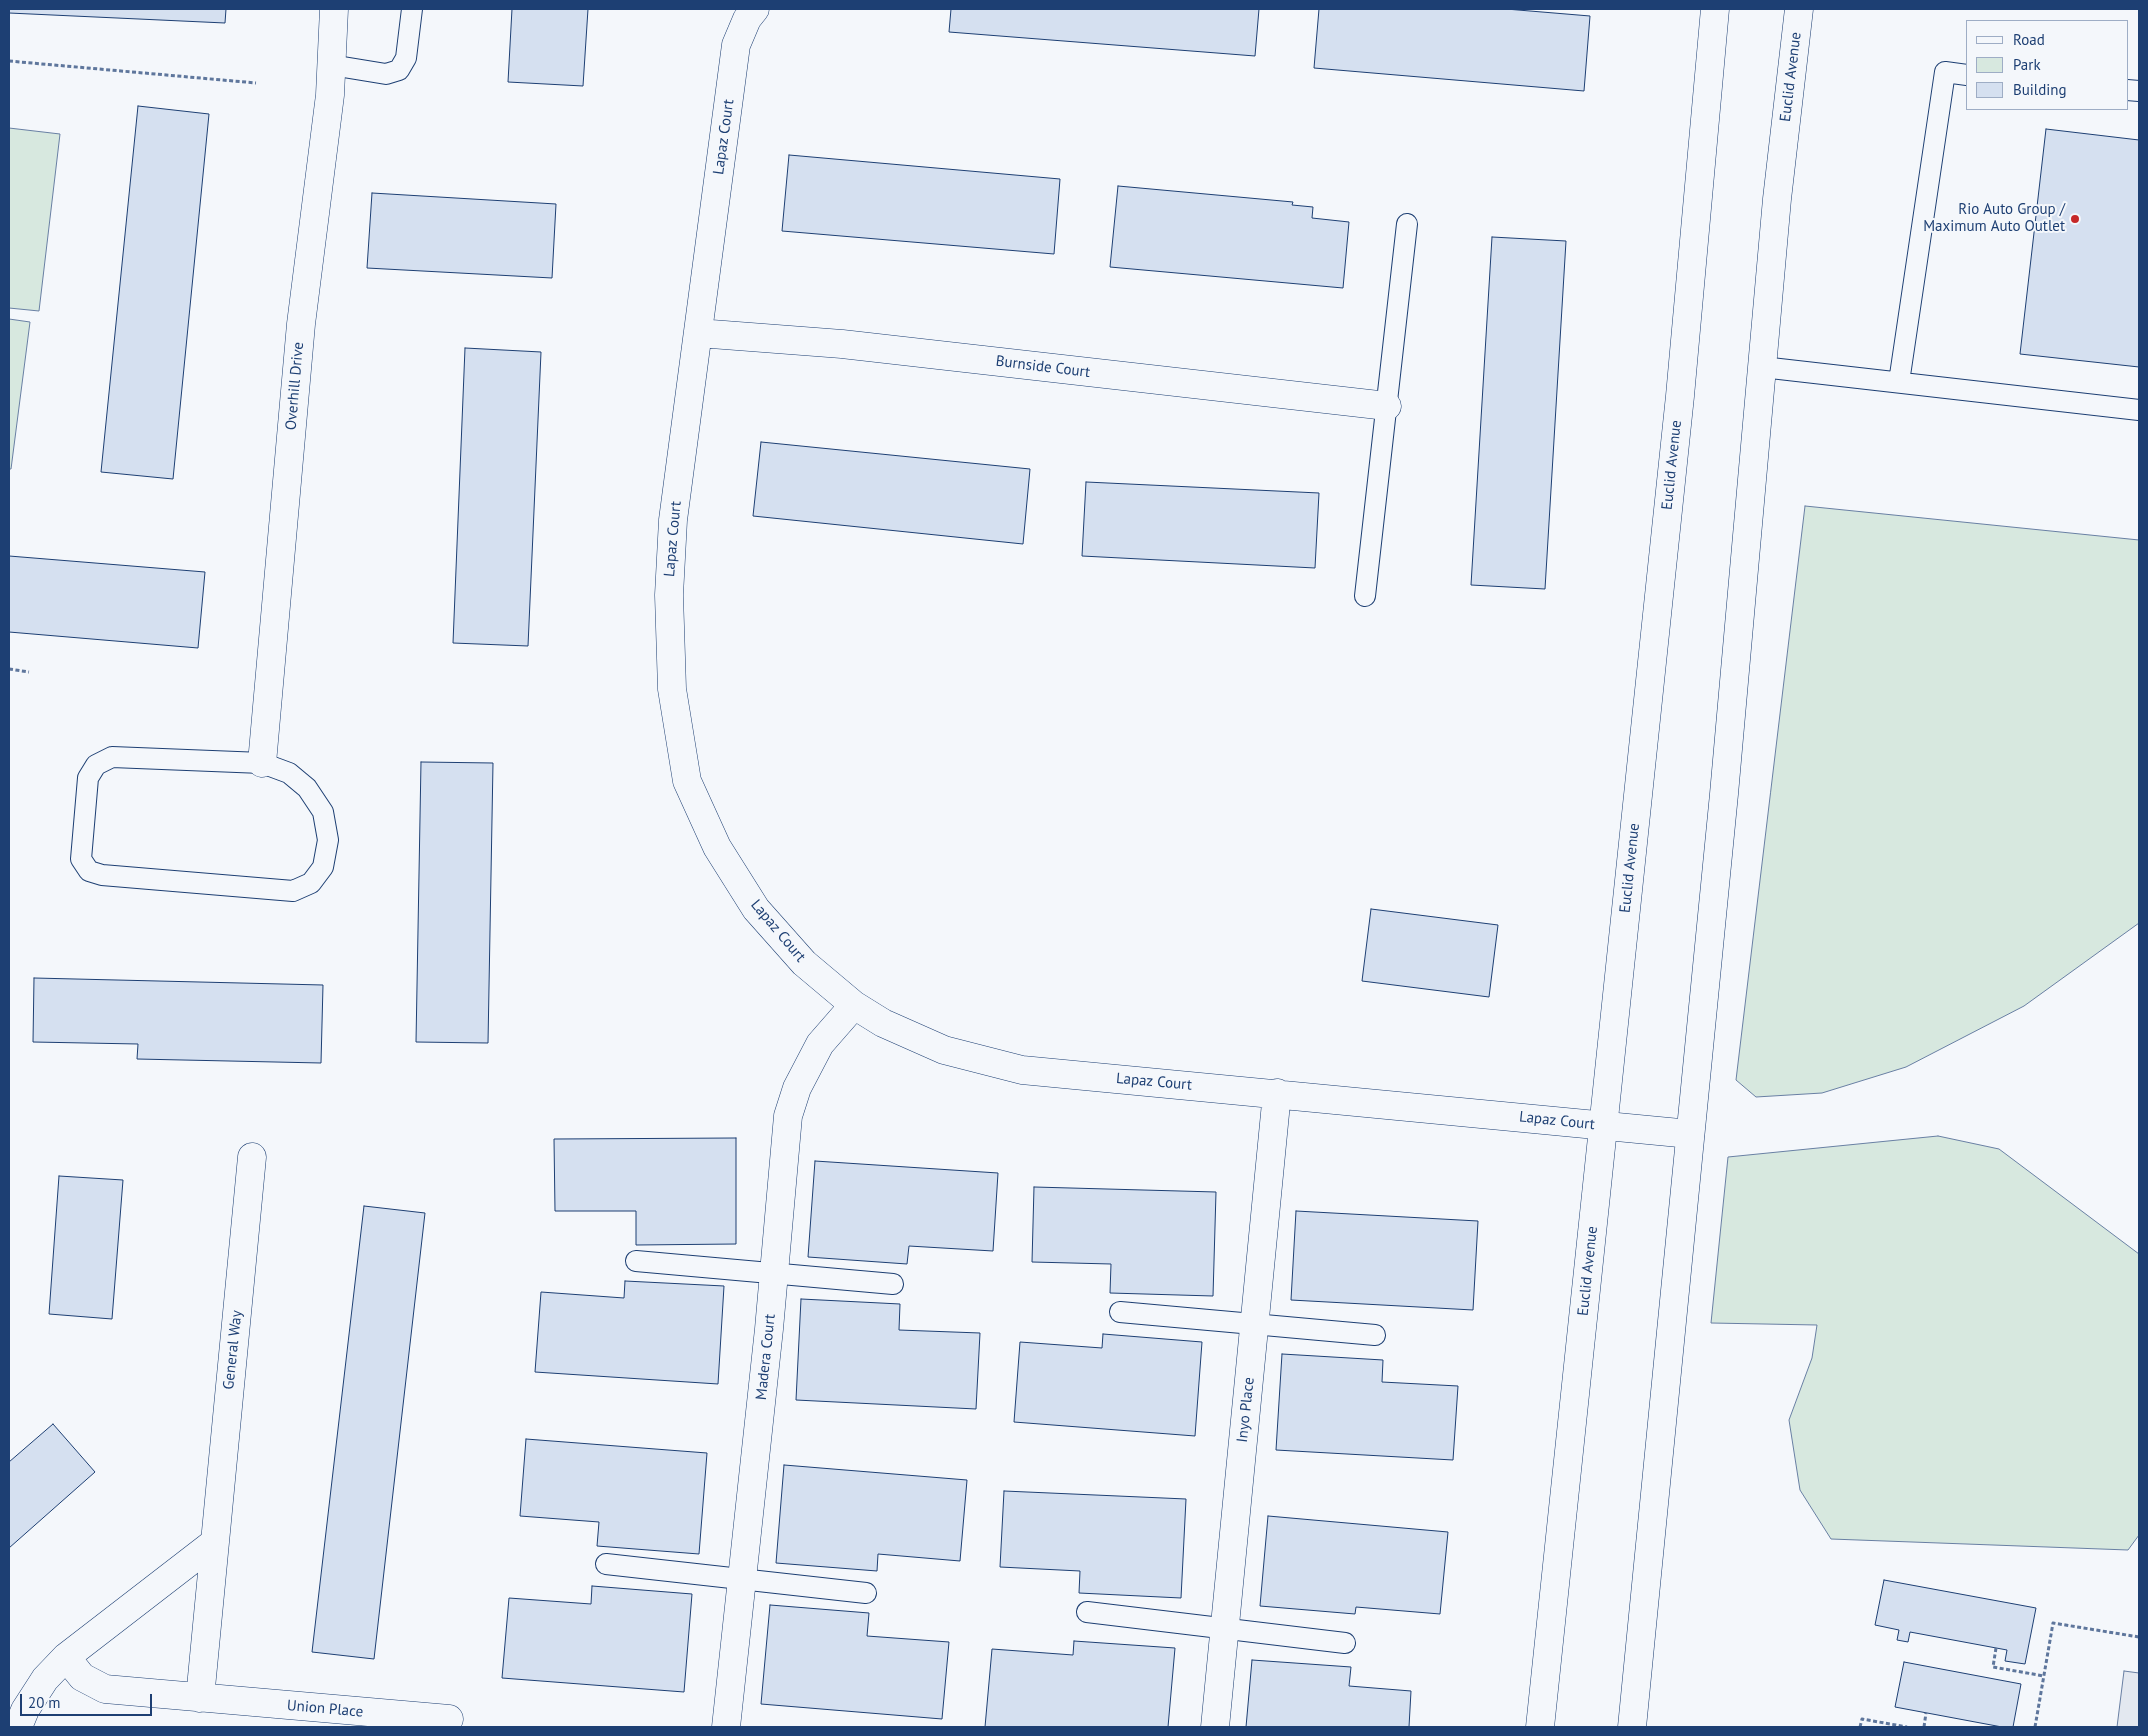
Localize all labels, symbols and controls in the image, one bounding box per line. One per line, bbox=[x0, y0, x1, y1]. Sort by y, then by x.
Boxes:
legend bbox=[1966, 20, 2128, 110]
text: Road bbox=[2013, 30, 2045, 49]
street label: Euclid Avenue bbox=[1777, 31, 1805, 123]
text: Park bbox=[2013, 55, 2041, 74]
text: Building bbox=[2013, 80, 2067, 99]
street label: Lapaz Court bbox=[710, 98, 738, 176]
place label: Rio Auto Group / Maximum Auto Outlet bbox=[1923, 201, 2065, 236]
marker: Rio Auto Group / Maximum Auto Outlet bbox=[2069, 213, 2081, 225]
street label: Overhill Drive bbox=[282, 341, 308, 431]
street label: Burnside Court bbox=[995, 352, 1091, 382]
street label: Euclid Avenue bbox=[1658, 419, 1686, 511]
street label: Lapaz Court bbox=[661, 500, 685, 578]
street label: Euclid Avenue bbox=[1616, 822, 1644, 914]
street label: Lapaz Court bbox=[747, 896, 809, 966]
street label: Lapaz Court bbox=[1115, 1070, 1193, 1094]
street label: Lapaz Court bbox=[1518, 1108, 1596, 1134]
street label: Euclid Avenue bbox=[1574, 1225, 1602, 1317]
street label: General Way bbox=[220, 1309, 246, 1391]
street label: Madera Court bbox=[753, 1313, 779, 1401]
street label: Inyo Place bbox=[1234, 1376, 1258, 1444]
scale bar bbox=[22, 1684, 155, 1716]
text: 20 m bbox=[28, 1693, 61, 1712]
street label: Union Place bbox=[286, 1697, 364, 1721]

